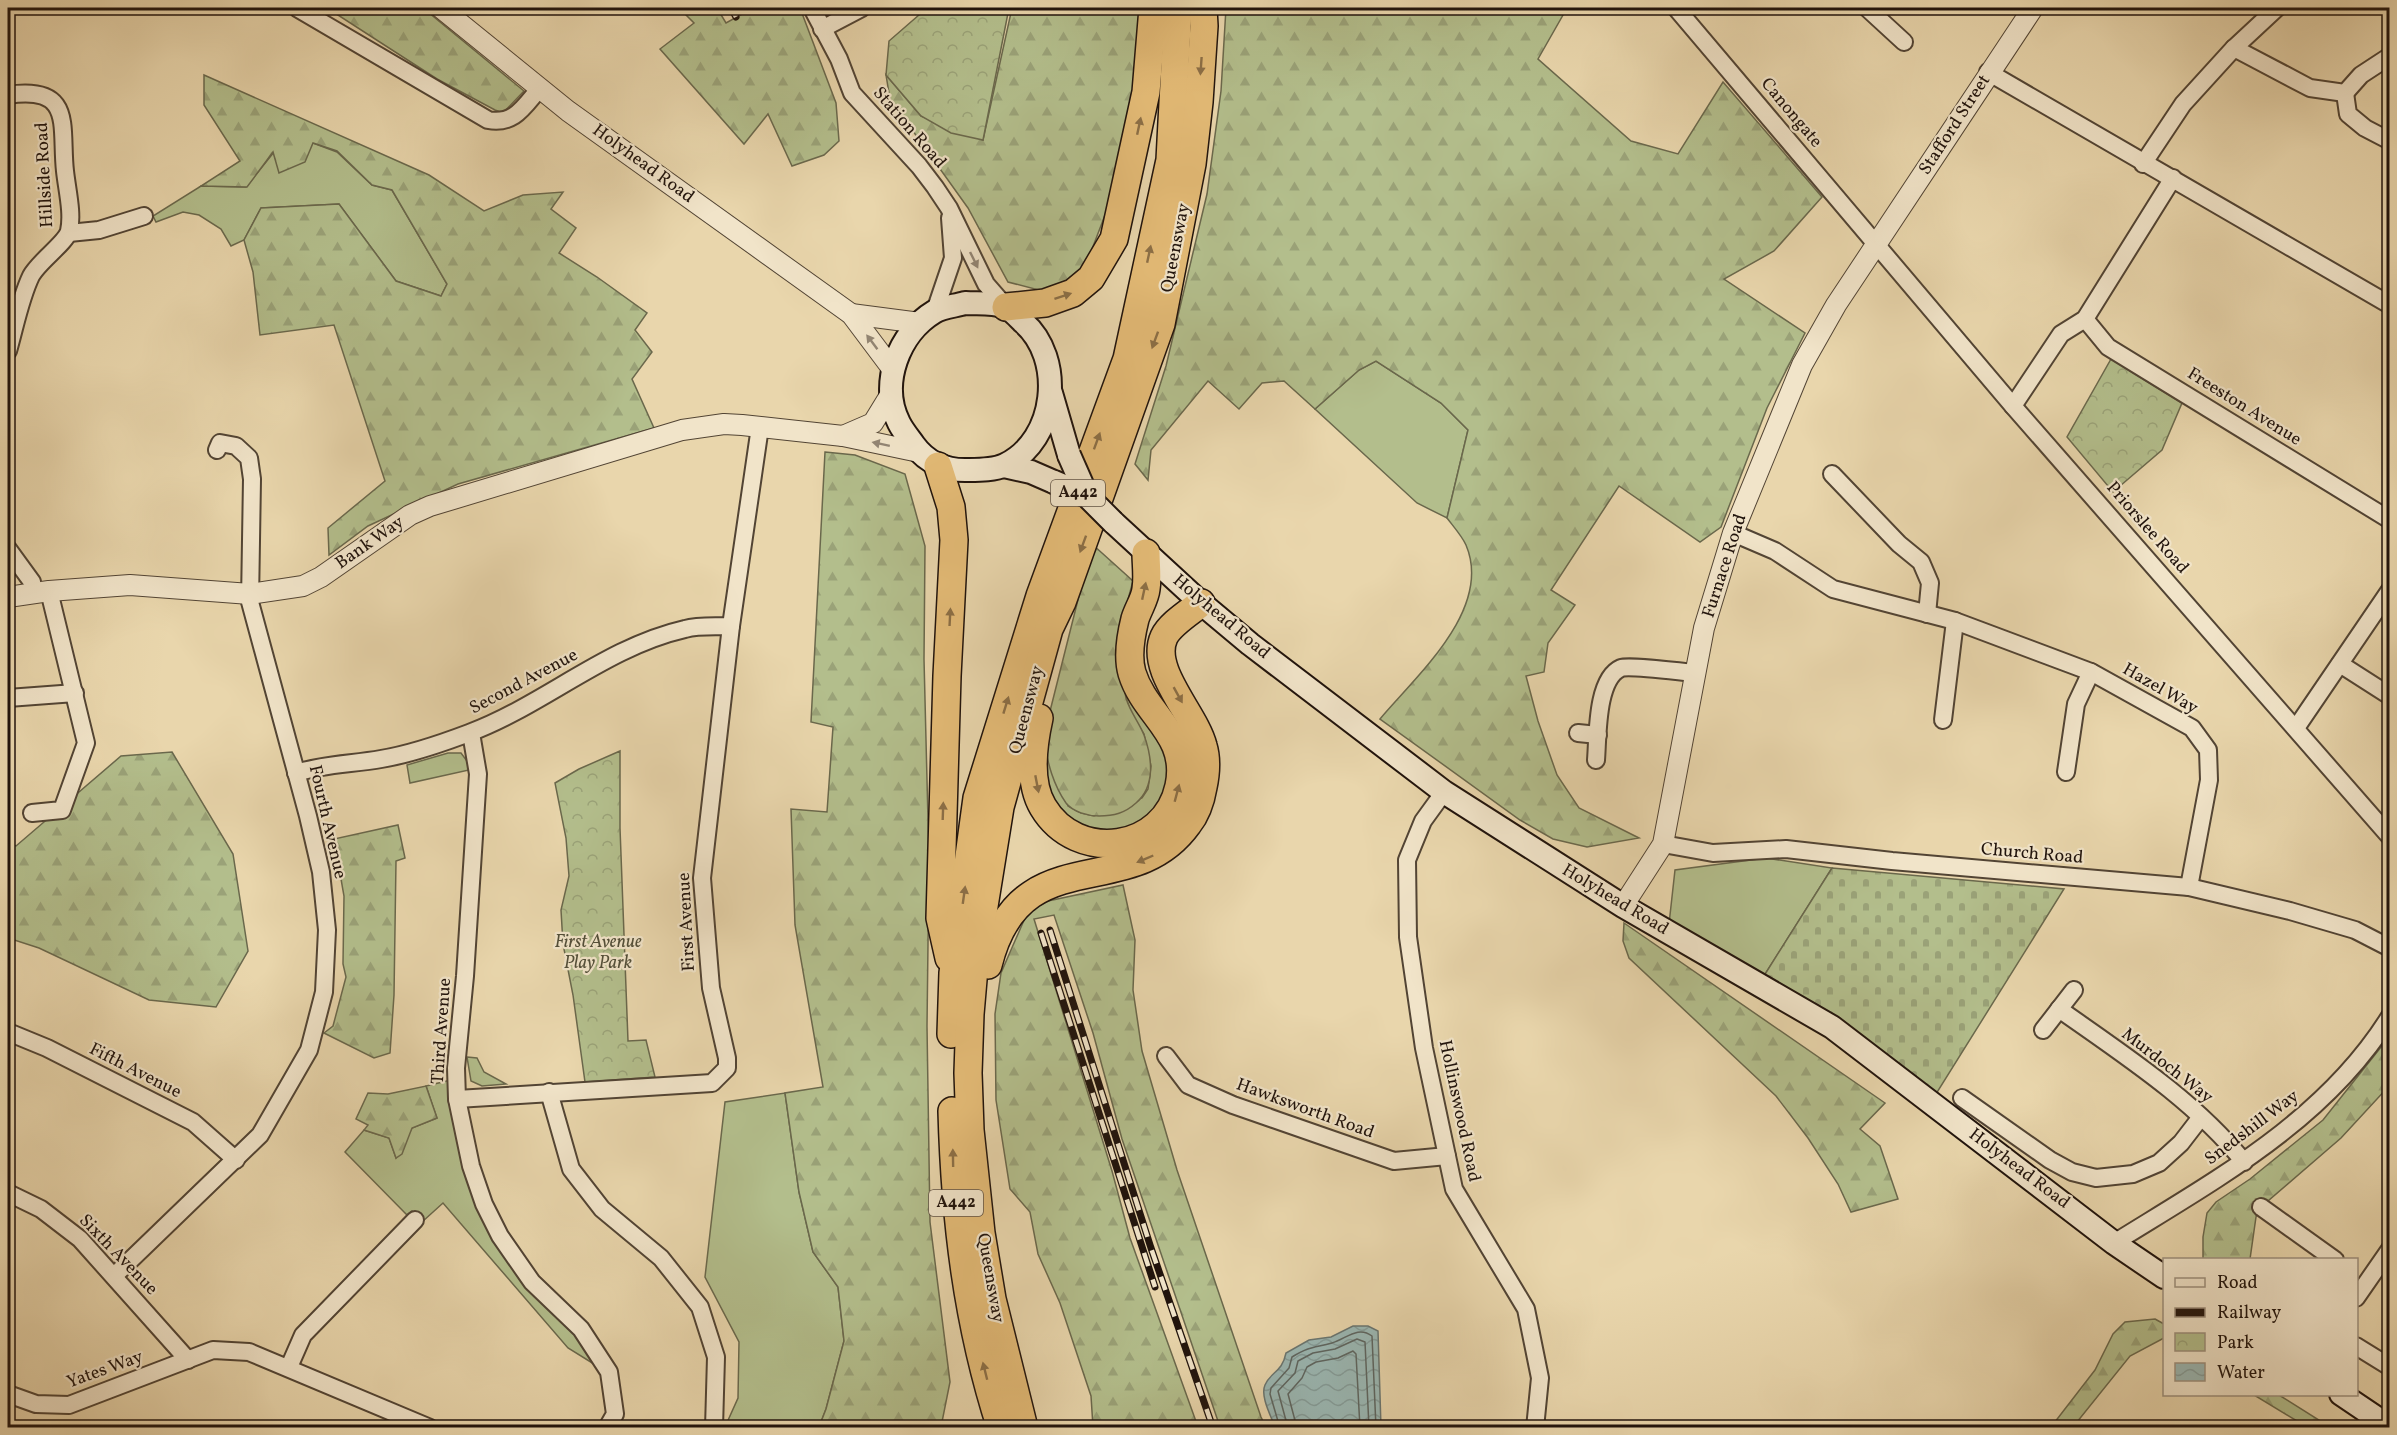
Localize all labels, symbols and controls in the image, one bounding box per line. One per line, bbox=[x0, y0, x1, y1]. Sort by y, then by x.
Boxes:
one-way arrow bbox=[1197, 56, 1206, 75]
street label: Stafford Street bbox=[1913, 70, 1997, 180]
street label: Canongate bbox=[1754, 73, 1828, 153]
street label: Station Road bbox=[866, 82, 952, 174]
one-way arrow bbox=[1135, 116, 1144, 135]
street label: Holyhead Road bbox=[587, 118, 699, 210]
street label: Hillside Road bbox=[30, 122, 60, 228]
street label: Queensway bbox=[1155, 201, 1197, 295]
one-way arrow bbox=[1145, 245, 1155, 263]
one-way arrow bbox=[970, 251, 979, 268]
one-way arrow bbox=[1054, 291, 1072, 301]
one-way arrow bbox=[1149, 331, 1159, 349]
one-way arrow bbox=[867, 334, 879, 349]
street label: Freeston Avenue bbox=[2182, 362, 2306, 452]
one-way arrow bbox=[1092, 432, 1102, 450]
one-way arrow bbox=[872, 439, 891, 448]
street label: Priorslee Road bbox=[2100, 476, 2194, 580]
road number: A442 bbox=[1051, 480, 1105, 506]
street label: Bank Way bbox=[331, 510, 410, 576]
street label: Furnace Road bbox=[1696, 511, 1754, 621]
one-way arrow bbox=[1077, 535, 1087, 553]
street label: Holyhead Road bbox=[1167, 569, 1275, 665]
one-way arrow bbox=[1140, 581, 1149, 600]
one-way arrow bbox=[946, 607, 955, 626]
street label: Second Avenue bbox=[465, 643, 583, 721]
street label: Hazel Way bbox=[2118, 657, 2203, 721]
street label: Queensway bbox=[1003, 663, 1051, 757]
one-way arrow bbox=[1172, 687, 1183, 703]
one-way arrow bbox=[1002, 696, 1011, 714]
street label: Fourth Avenue bbox=[302, 763, 352, 881]
one-way arrow bbox=[1033, 774, 1042, 793]
one-way arrow bbox=[1173, 784, 1182, 802]
one-way arrow bbox=[939, 802, 948, 821]
street label: Church Road bbox=[1980, 837, 2084, 871]
one-way arrow bbox=[1135, 854, 1153, 864]
street label: Holyhead Road bbox=[1557, 858, 1673, 942]
street label: First Avenue bbox=[672, 872, 702, 972]
one-way arrow bbox=[959, 885, 968, 904]
park label: First Avenue Play Park bbox=[555, 930, 642, 976]
street label: Third Avenue bbox=[426, 977, 458, 1085]
street label: Murdoch Way bbox=[2116, 1022, 2218, 1110]
street label: Fifth Avenue bbox=[85, 1037, 185, 1105]
street label: Hollinswood Road bbox=[1432, 1038, 1486, 1184]
street label: Hawksworth Road bbox=[1232, 1072, 1378, 1146]
street label: Snedshill Way bbox=[2200, 1084, 2304, 1172]
street label: Holyhead Road bbox=[1963, 1123, 2075, 1215]
one-way arrow bbox=[949, 1149, 958, 1168]
road number: A442 bbox=[929, 1190, 983, 1216]
street label: Sixth Avenue bbox=[73, 1209, 163, 1301]
street label: Queensway bbox=[970, 1231, 1010, 1325]
legend bbox=[2163, 1258, 2358, 1396]
text: Road bbox=[2217, 1271, 2258, 1296]
text: Railway bbox=[2217, 1301, 2281, 1326]
text: Park bbox=[2217, 1331, 2254, 1356]
street label: Yates Way bbox=[63, 1345, 147, 1395]
text: Water bbox=[2217, 1361, 2265, 1386]
one-way arrow bbox=[980, 1362, 990, 1380]

